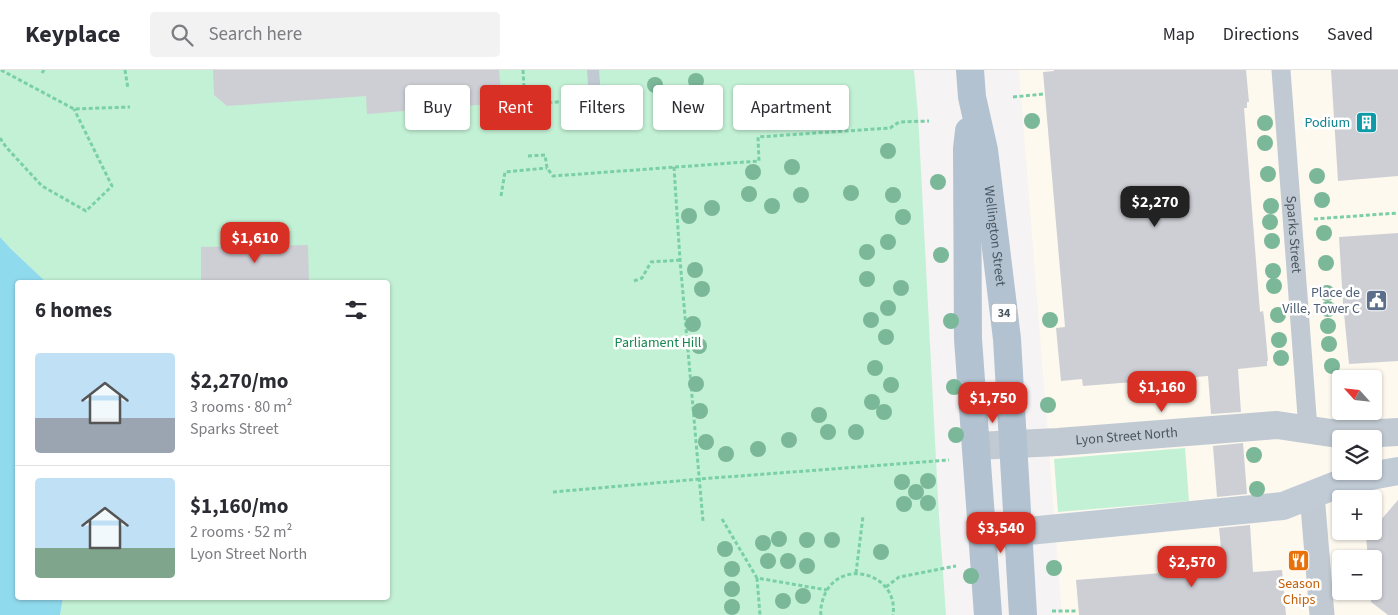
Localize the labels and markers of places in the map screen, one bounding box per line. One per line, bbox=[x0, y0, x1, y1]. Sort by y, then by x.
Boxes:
building icon: Podium bbox=[1354, 111, 1378, 135]
place label: Podium bbox=[1304, 113, 1350, 133]
pin: $2,270 bbox=[1114, 186, 1196, 228]
pin: $1,610 bbox=[214, 222, 296, 264]
place label: Place de Ville, Tower C bbox=[1282, 283, 1360, 319]
public building icon: Place de Ville, Tower C bbox=[1364, 289, 1388, 313]
pin: $1,160 bbox=[1121, 370, 1203, 413]
pin: $1,750 bbox=[952, 382, 1034, 424]
pin: $3,540 bbox=[960, 512, 1042, 554]
pin: $2,570 bbox=[1151, 546, 1233, 588]
restaurant icon: Season Chips bbox=[1287, 549, 1311, 573]
place label: Season Chips bbox=[1278, 574, 1320, 610]

